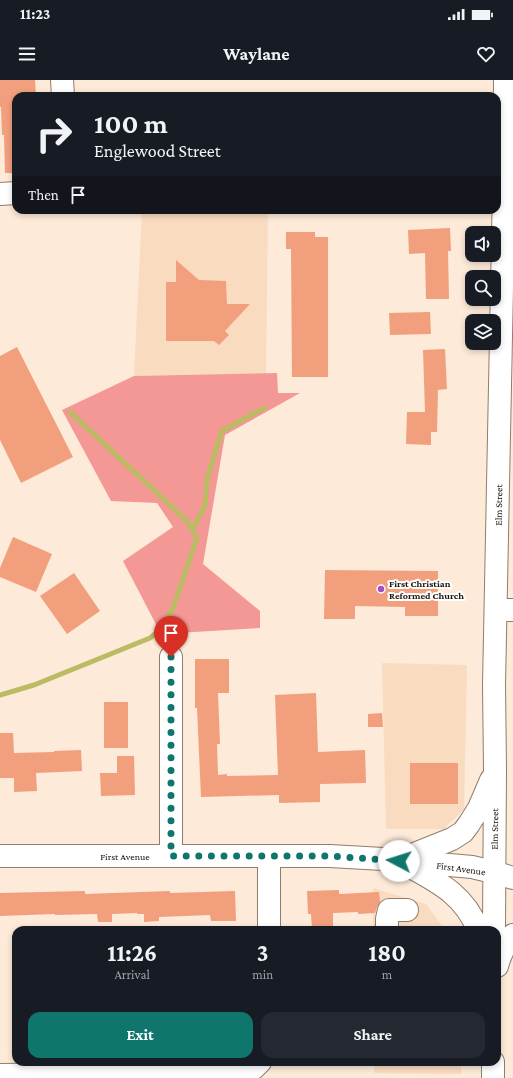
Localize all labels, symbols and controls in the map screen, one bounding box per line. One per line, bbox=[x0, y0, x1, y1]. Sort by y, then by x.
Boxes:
text: 11:23 bbox=[20, 6, 50, 22]
icon: menu bbox=[16, 43, 38, 65]
icon: heart bbox=[475, 43, 497, 65]
text: Waylane bbox=[223, 44, 290, 64]
icon: right bbox=[28, 108, 80, 160]
text: 100 m bbox=[94, 108, 168, 139]
text: Englewood Street bbox=[94, 141, 221, 161]
icon: arrive bbox=[67, 184, 89, 206]
text: Then bbox=[28, 187, 59, 203]
map controls bbox=[465, 226, 501, 350]
button: sound bbox=[465, 226, 501, 262]
button: search bbox=[465, 270, 501, 306]
button: layers bbox=[465, 314, 501, 350]
street label: Elm Street bbox=[493, 484, 504, 526]
place label: First Christian Reformed Church bbox=[389, 578, 464, 601]
marker: First Christian Reformed Church bbox=[376, 584, 386, 594]
pin bbox=[154, 616, 188, 657]
icon: arrive bbox=[160, 622, 182, 644]
street label: Elm Street bbox=[489, 808, 500, 850]
position arrow bbox=[378, 840, 420, 882]
street label: First Avenue bbox=[100, 851, 150, 862]
street label: First Avenue bbox=[436, 860, 487, 877]
text: 11:26 bbox=[107, 939, 157, 966]
text: 3 bbox=[257, 939, 269, 966]
text: 180 bbox=[368, 939, 406, 966]
text: Arrival bbox=[114, 967, 150, 982]
text: min bbox=[252, 967, 273, 982]
text: m bbox=[382, 967, 392, 982]
button: Exit bbox=[28, 1012, 253, 1058]
button: Share bbox=[261, 1012, 485, 1058]

